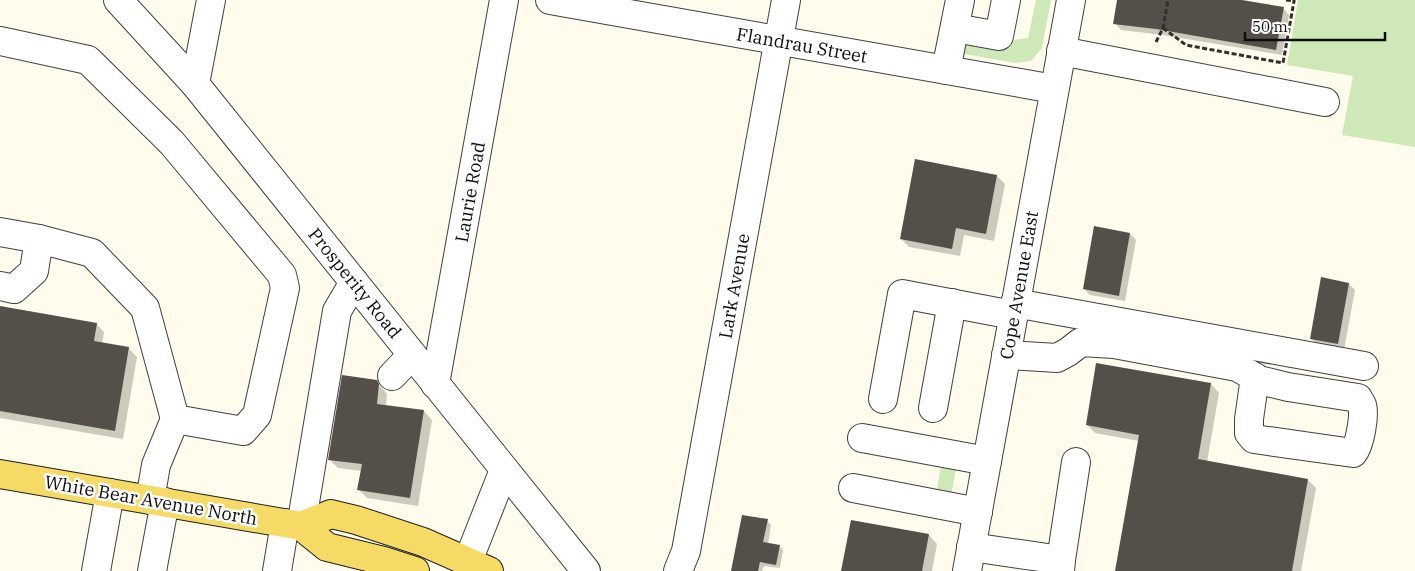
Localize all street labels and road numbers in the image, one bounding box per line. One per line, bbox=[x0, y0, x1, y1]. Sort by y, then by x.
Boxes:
street label: Flandrau Street bbox=[735, 22, 869, 68]
street label: Laurie Road bbox=[450, 140, 490, 244]
street label: Cope Avenue East bbox=[995, 209, 1043, 361]
street label: Prosperity Road bbox=[303, 223, 407, 343]
street label: Lark Avenue bbox=[713, 232, 755, 340]
street label: White Bear Avenue North bbox=[43, 470, 259, 530]

